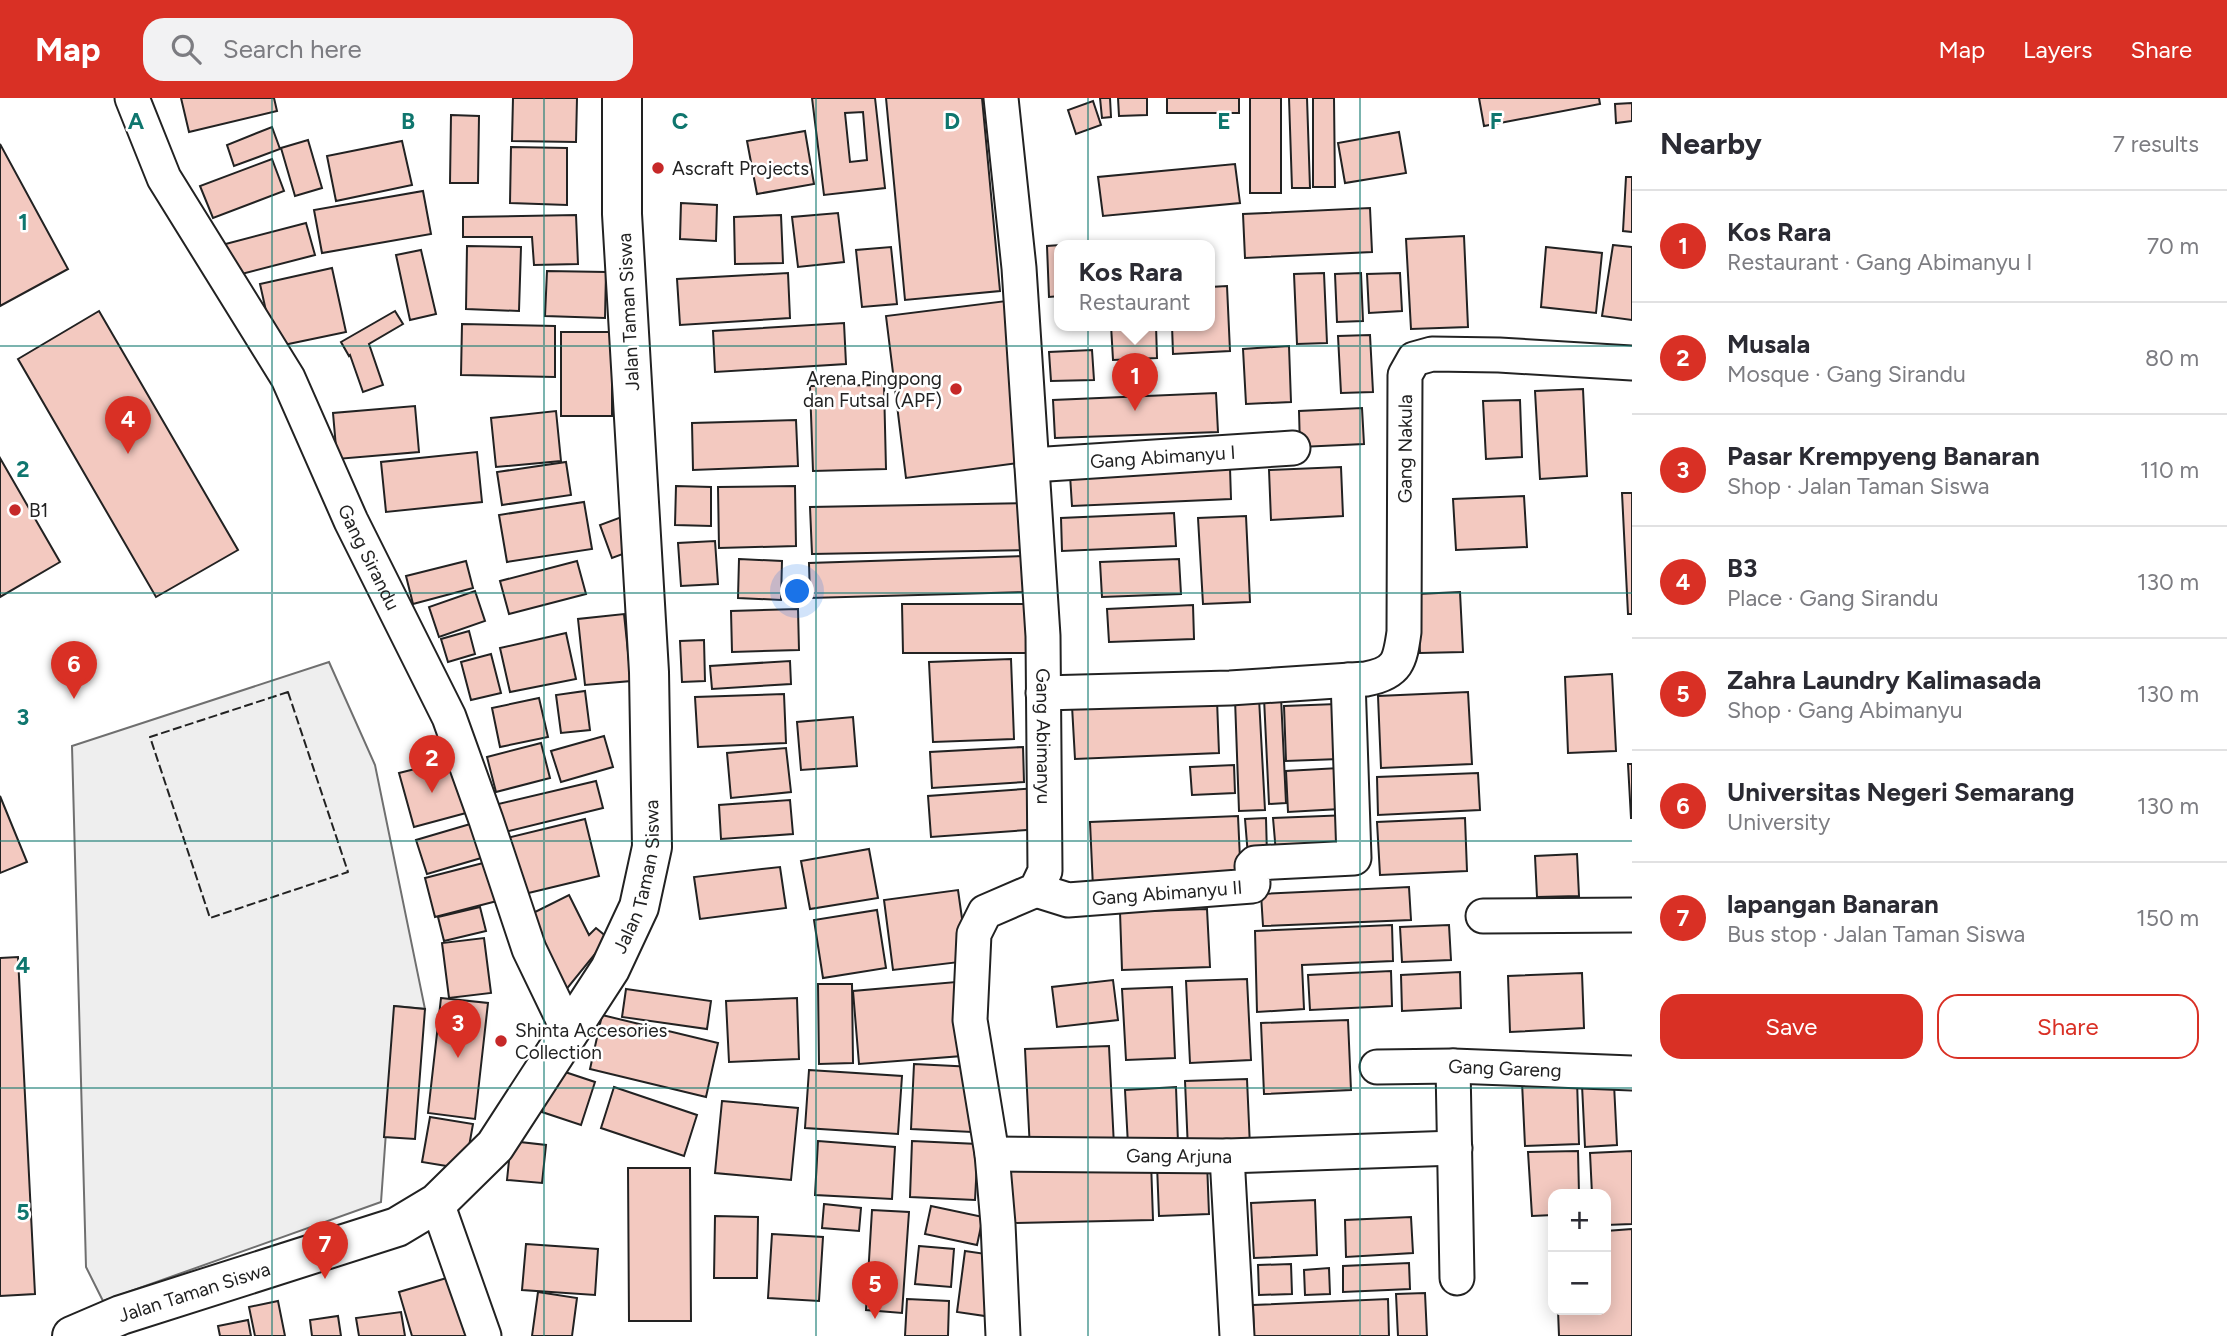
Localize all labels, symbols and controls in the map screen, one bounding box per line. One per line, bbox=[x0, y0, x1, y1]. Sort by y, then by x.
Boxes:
search box bbox=[143, 18, 633, 81]
text: Map bbox=[35, 30, 101, 69]
icon: search bbox=[167, 30, 205, 68]
text: Search here bbox=[223, 33, 362, 65]
text: Map bbox=[1938, 35, 1985, 64]
text: Layers bbox=[2023, 35, 2092, 64]
text: Share bbox=[2130, 35, 2192, 64]
text: A bbox=[128, 107, 145, 135]
text: B bbox=[401, 107, 415, 135]
text: C bbox=[672, 107, 689, 135]
text: D bbox=[944, 107, 960, 135]
text: E bbox=[1217, 107, 1231, 135]
text: F bbox=[1490, 107, 1503, 135]
text: Nearby bbox=[1660, 125, 1762, 162]
text: 7 results bbox=[2113, 130, 2199, 158]
place label: Ascraft Projects bbox=[672, 157, 809, 180]
marker: Ascraft Projects bbox=[650, 160, 666, 176]
text: 1 bbox=[18, 208, 28, 236]
text: Kos Rara bbox=[1727, 216, 1831, 248]
street label: Jalan Taman Siswa bbox=[613, 232, 644, 392]
text: 1 bbox=[1678, 232, 1688, 260]
text: 70 m bbox=[2147, 232, 2199, 260]
popup bbox=[1054, 240, 1215, 331]
text: Restaurant · Gang Abimanyu I bbox=[1727, 248, 2033, 276]
text: Kos Rara bbox=[1079, 256, 1183, 288]
text: Restaurant bbox=[1079, 288, 1190, 316]
text: Musala bbox=[1727, 328, 1810, 360]
text: 2 bbox=[1676, 344, 1690, 372]
text: 80 m bbox=[2145, 344, 2199, 372]
pin: 1 bbox=[1112, 353, 1158, 411]
text: Mosque · Gang Sirandu bbox=[1727, 360, 1966, 388]
place label: Arena Pingpong dan Futsal (APF) bbox=[803, 367, 942, 412]
marker: Arena Pingpong dan Futsal (APF) bbox=[948, 381, 964, 397]
street label: Gang Nakula bbox=[1394, 394, 1417, 503]
pin: 4 bbox=[105, 396, 151, 454]
text: Pasar Krempyeng Banaran bbox=[1727, 440, 2040, 472]
street label: Gang Abimanyu I bbox=[1089, 441, 1236, 473]
text: 2 bbox=[16, 455, 30, 483]
text: 3 bbox=[1677, 456, 1689, 484]
text: 110 m bbox=[2140, 456, 2199, 484]
text: Shop · Jalan Taman Siswa bbox=[1727, 472, 1989, 500]
place label: B1 bbox=[29, 499, 48, 522]
street label: Gang Sirandu bbox=[333, 501, 405, 614]
marker: B1 bbox=[7, 502, 23, 518]
text: B3 bbox=[1727, 552, 1757, 584]
text: 4 bbox=[1676, 568, 1690, 596]
text: 130 m bbox=[2137, 568, 2199, 596]
your location bbox=[780, 574, 814, 608]
text: Place · Gang Sirandu bbox=[1727, 584, 1939, 612]
pin: 6 bbox=[51, 641, 97, 699]
text: Zahra Laundry Kalimasada bbox=[1727, 664, 2041, 696]
street label: Gang Abimanyu bbox=[1031, 668, 1055, 804]
text: 5 bbox=[1676, 680, 1690, 708]
text: 130 m bbox=[2137, 680, 2199, 708]
text: Shop · Gang Abimanyu bbox=[1727, 696, 1963, 724]
text: 3 bbox=[17, 703, 29, 731]
pin: 2 bbox=[409, 735, 455, 793]
text: Universitas Negeri Semarang bbox=[1727, 776, 2075, 808]
text: 6 bbox=[1676, 792, 1690, 820]
text: 130 m bbox=[2137, 792, 2199, 820]
street label: Jalan Taman Siswa bbox=[608, 800, 664, 957]
text: University bbox=[1727, 808, 1830, 836]
street label: Gang Abimanyu II bbox=[1091, 876, 1243, 910]
text: lapangan Banaran bbox=[1727, 888, 1939, 920]
text: 7 bbox=[1677, 904, 1689, 932]
text: 150 m bbox=[2136, 904, 2199, 932]
text: Bus stop · Jalan Taman Siswa bbox=[1727, 920, 2025, 948]
text: 4 bbox=[16, 951, 30, 979]
button: Save bbox=[1660, 994, 1923, 1059]
button: Share bbox=[1937, 994, 2199, 1059]
pin: 3 bbox=[435, 1000, 481, 1058]
place label: Shinta Accesories Collection bbox=[515, 1019, 668, 1064]
marker: Shinta Accesories Collection bbox=[493, 1033, 509, 1049]
street label: Gang Gareng bbox=[1448, 1055, 1562, 1082]
street label: Gang Arjuna bbox=[1126, 1144, 1232, 1168]
map controls bbox=[1548, 1189, 1611, 1315]
button: + bbox=[1548, 1189, 1611, 1252]
text: 5 bbox=[16, 1198, 30, 1226]
pin: 7 bbox=[302, 1221, 348, 1279]
button: − bbox=[1548, 1252, 1611, 1315]
street label: Jalan Taman Siswa bbox=[115, 1257, 273, 1327]
pin: 5 bbox=[852, 1261, 898, 1319]

